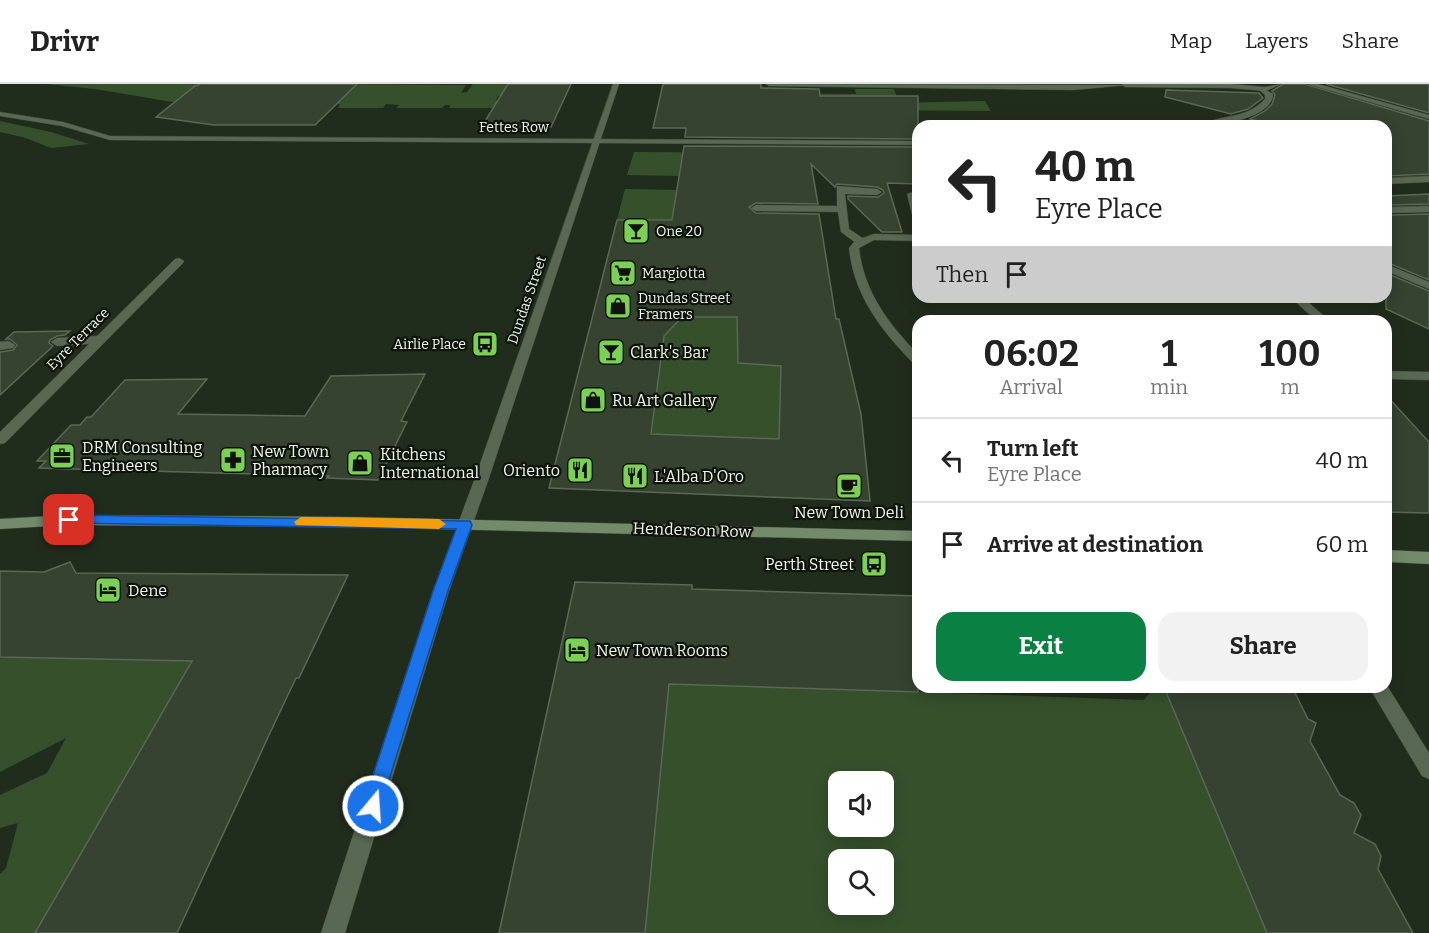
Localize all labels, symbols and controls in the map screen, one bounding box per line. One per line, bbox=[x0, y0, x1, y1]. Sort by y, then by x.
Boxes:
text: Drivr bbox=[30, 25, 99, 58]
text: Map bbox=[1170, 28, 1212, 54]
text: Layers bbox=[1245, 28, 1309, 54]
text: Share bbox=[1342, 28, 1399, 54]
street label: Fettes Row bbox=[479, 119, 550, 136]
text: 40 m bbox=[1035, 142, 1135, 192]
icon: left bbox=[936, 144, 1014, 222]
text: Eyre Place bbox=[1035, 193, 1163, 225]
bar icon: One 20 bbox=[621, 216, 651, 246]
place label: One 20 bbox=[656, 223, 702, 240]
street label: Dundas Street bbox=[504, 254, 550, 346]
supermarket icon: Margiotta bbox=[608, 258, 638, 288]
icon: arrive bbox=[1000, 258, 1033, 291]
text: Then bbox=[936, 261, 988, 288]
place label: Margiotta bbox=[642, 265, 706, 282]
place label: Dundas Street Framers bbox=[638, 290, 730, 323]
shop icon: Dundas Street Framers bbox=[603, 291, 633, 321]
street label: Eyre Terrace bbox=[43, 304, 113, 374]
bus stop icon: Airlie Place bbox=[470, 329, 500, 359]
text: 06:02 bbox=[983, 332, 1079, 376]
text: 1 bbox=[1161, 332, 1177, 376]
text: 100 bbox=[1259, 332, 1321, 376]
place label: Airlie Place bbox=[393, 336, 466, 353]
bar icon: Clark's Bar bbox=[596, 337, 626, 367]
place label: Clark's Bar bbox=[630, 343, 708, 362]
text: Arrival bbox=[999, 375, 1063, 399]
text: min bbox=[1150, 375, 1188, 399]
text: m bbox=[1280, 375, 1300, 399]
shop icon: Ru Art Gallery bbox=[578, 385, 608, 415]
place label: Ru Art Gallery bbox=[612, 391, 717, 410]
text: Turn left bbox=[987, 435, 1079, 462]
place label: DRM Consulting Engineers bbox=[82, 438, 203, 475]
office icon: DRM Consulting Engineers bbox=[47, 441, 77, 471]
place label: New Town Pharmacy bbox=[252, 442, 329, 479]
icon: left bbox=[936, 444, 969, 477]
pharmacy icon: New Town Pharmacy bbox=[218, 445, 248, 475]
place label: Kitchens International bbox=[380, 445, 479, 482]
text: 40 m bbox=[1316, 447, 1368, 474]
shop icon: Kitchens International bbox=[345, 448, 375, 478]
restaurant icon: Oriento bbox=[565, 455, 595, 485]
place label: Oriento bbox=[503, 461, 560, 480]
restaurant icon: L'Alba D'Oro bbox=[620, 461, 650, 491]
text: Eyre Place bbox=[987, 462, 1082, 486]
place label: L'Alba D'Oro bbox=[654, 467, 744, 486]
cafe icon: New Town Deli bbox=[834, 471, 864, 501]
pin bbox=[43, 494, 94, 545]
icon: arrive bbox=[52, 503, 85, 536]
place label: New Town Deli bbox=[794, 503, 904, 522]
street label: Henderson Row bbox=[632, 518, 752, 542]
icon: arrive bbox=[936, 528, 969, 561]
text: Arrive at destination bbox=[987, 531, 1203, 558]
text: 60 m bbox=[1316, 531, 1368, 558]
bus stop icon: Perth Street bbox=[859, 549, 889, 579]
place label: Perth Street bbox=[765, 555, 854, 574]
hotel icon: Dene bbox=[93, 575, 123, 605]
place label: Dene bbox=[128, 581, 167, 600]
button: Exit bbox=[936, 612, 1146, 681]
button: Share bbox=[1158, 612, 1368, 681]
hotel icon: New Town Rooms bbox=[562, 635, 592, 665]
place label: New Town Rooms bbox=[596, 641, 728, 660]
map controls bbox=[828, 771, 894, 915]
button: sound bbox=[828, 771, 894, 837]
position arrow bbox=[341, 774, 405, 838]
button: search bbox=[828, 849, 894, 915]

